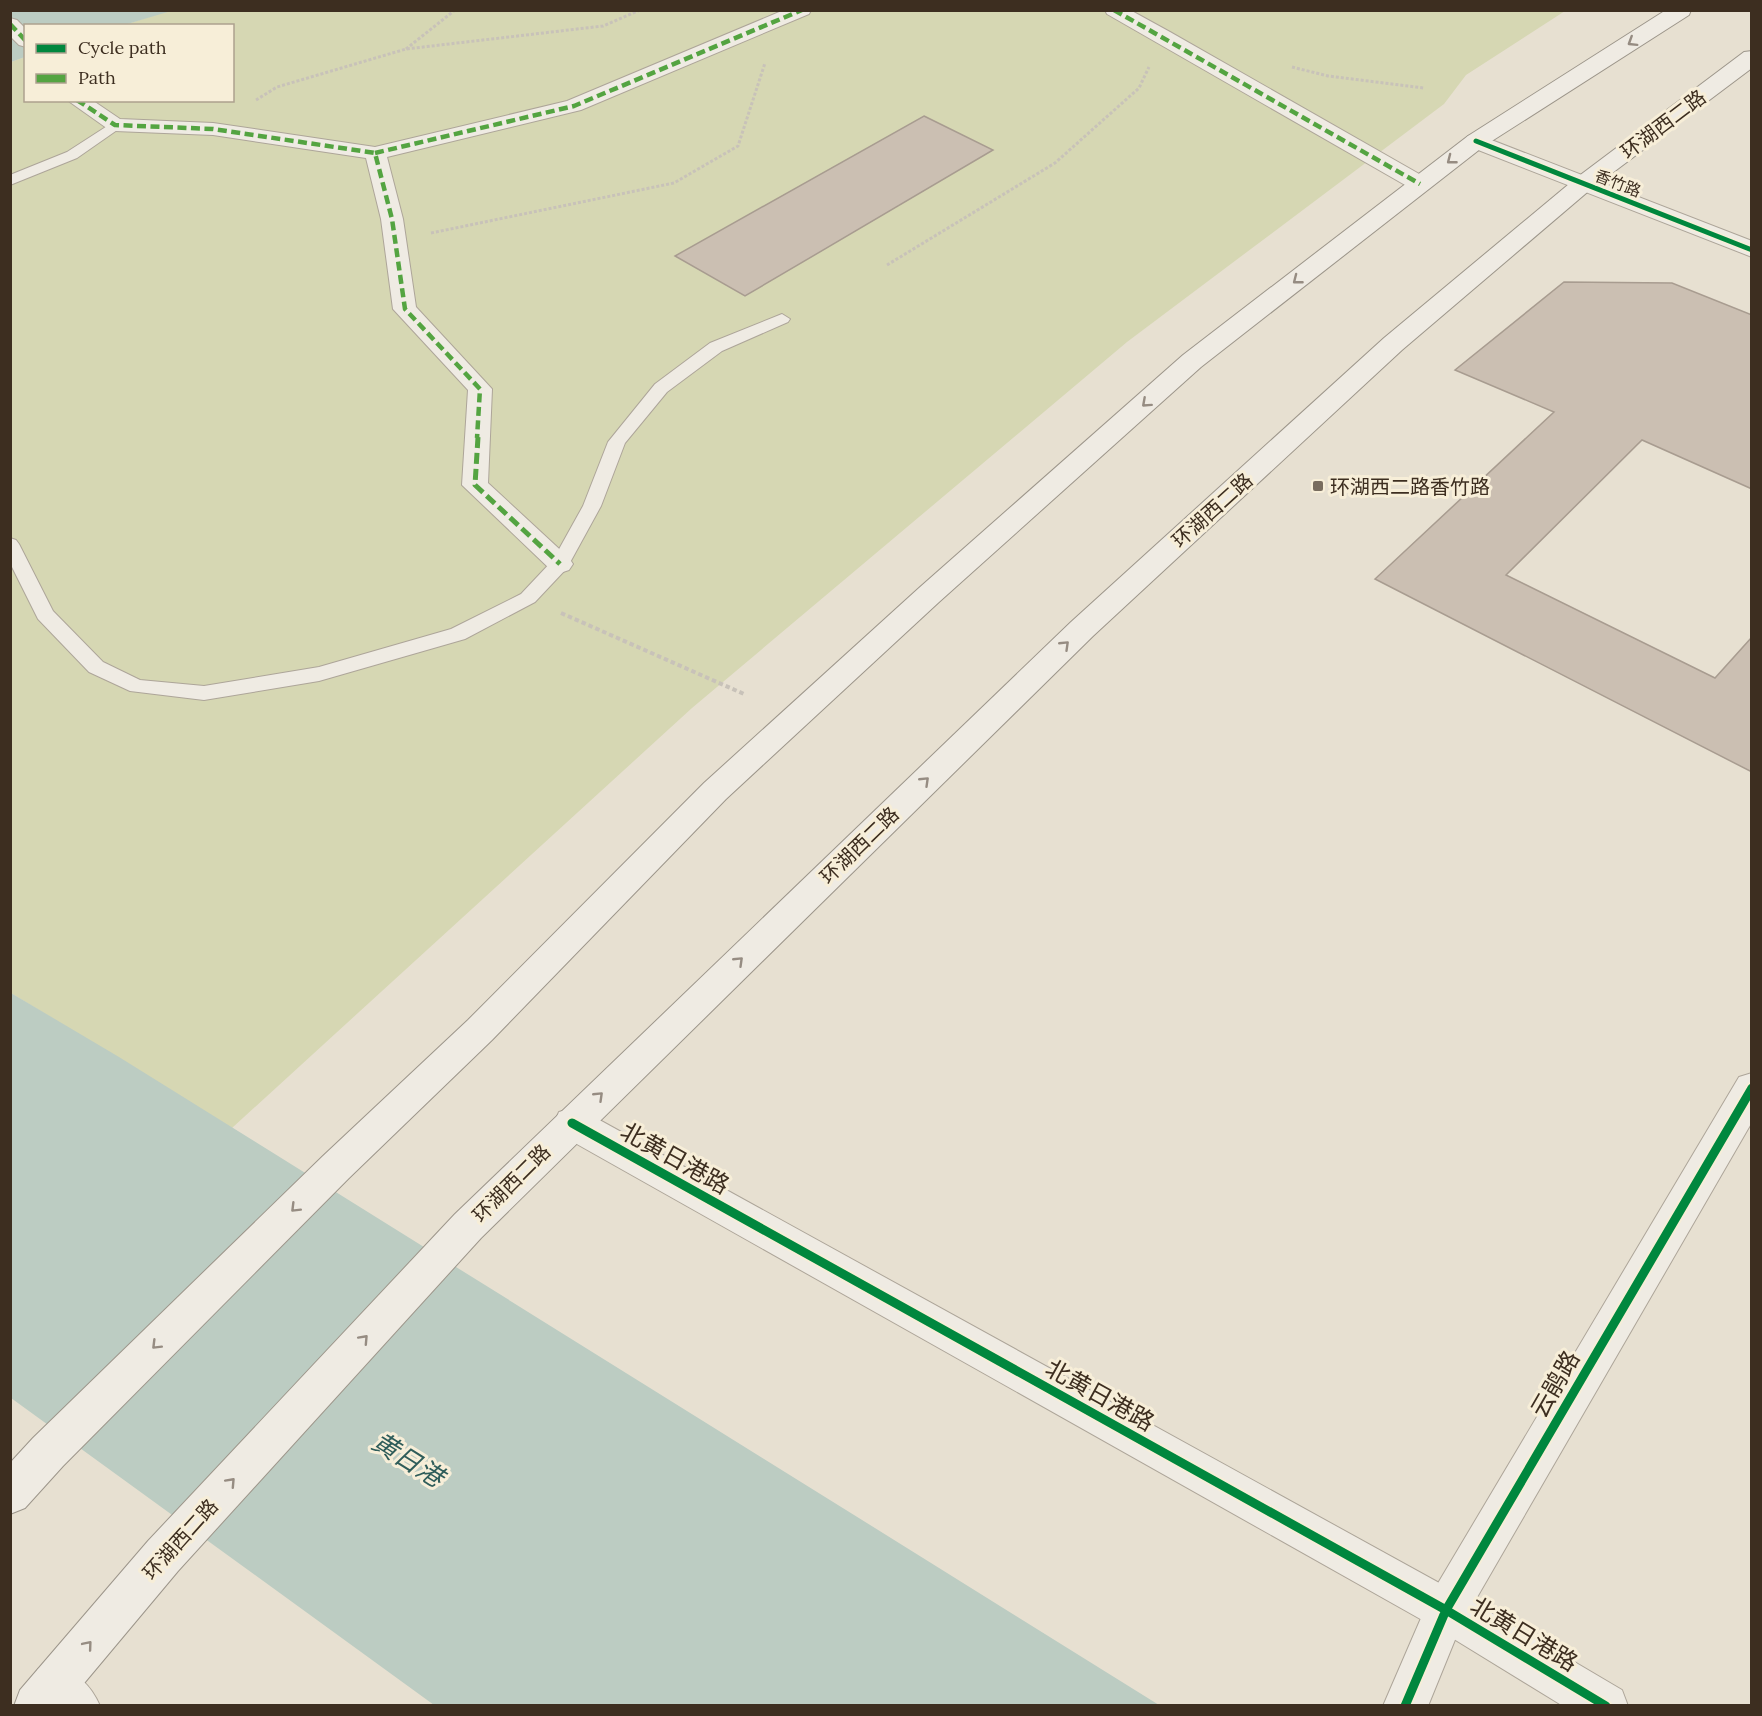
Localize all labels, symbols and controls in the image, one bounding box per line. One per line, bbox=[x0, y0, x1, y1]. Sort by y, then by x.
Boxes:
legend bbox=[24, 24, 234, 102]
one-way arrow bbox=[1628, 35, 1639, 46]
text: Cycle path bbox=[78, 36, 167, 59]
text: Path bbox=[78, 66, 116, 89]
street label: 环湖西二路 bbox=[1616, 84, 1710, 164]
one-way arrow bbox=[1447, 153, 1458, 164]
street label: 香竹路 bbox=[1592, 165, 1644, 201]
one-way arrow bbox=[1293, 272, 1304, 283]
one-way arrow bbox=[1142, 396, 1153, 407]
street label: 环湖西二路 bbox=[1166, 467, 1258, 553]
place label: 环湖西二路香竹路 bbox=[1330, 474, 1490, 499]
marker: 环湖西二路香竹路 bbox=[1311, 479, 1325, 493]
one-way arrow bbox=[1057, 642, 1068, 653]
one-way arrow bbox=[918, 777, 928, 788]
street label: 环湖西二路 bbox=[814, 801, 904, 889]
one-way arrow bbox=[732, 957, 743, 968]
one-way arrow bbox=[592, 1093, 603, 1104]
street label: 北黄日港路 bbox=[615, 1115, 735, 1201]
street label: 环湖西二路 bbox=[467, 1139, 555, 1227]
one-way arrow bbox=[291, 1201, 301, 1212]
one-way arrow bbox=[356, 1335, 367, 1346]
one-way arrow bbox=[153, 1338, 164, 1349]
street label: 云鹃路 bbox=[1524, 1345, 1586, 1423]
street label: 北黄日港路 bbox=[1040, 1352, 1160, 1438]
water label: 黄日港 bbox=[366, 1424, 453, 1496]
one-way arrow bbox=[224, 1478, 235, 1489]
street label: 环湖西二路 bbox=[137, 1493, 223, 1585]
street label: 北黄日港路 bbox=[1465, 1590, 1583, 1678]
one-way arrow bbox=[81, 1641, 92, 1652]

